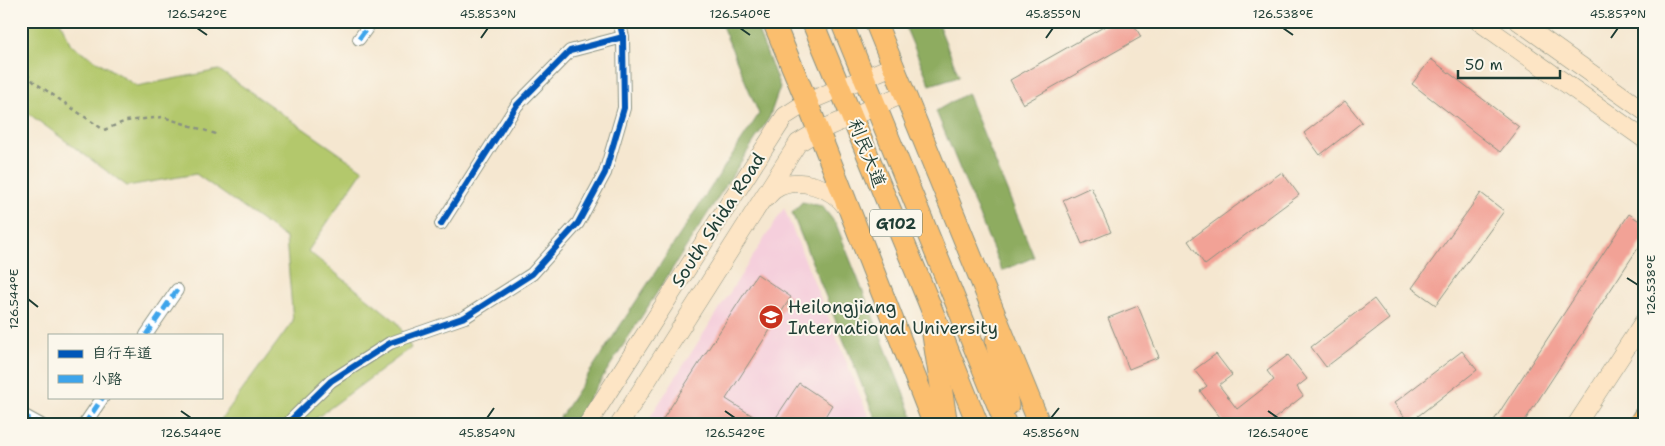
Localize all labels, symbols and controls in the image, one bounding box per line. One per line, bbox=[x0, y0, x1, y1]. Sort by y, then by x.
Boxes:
text: 126.542°E bbox=[167, 6, 227, 22]
text: 45.853°N bbox=[460, 6, 516, 22]
text: 126.540°E bbox=[710, 6, 770, 22]
text: 45.855°N bbox=[1025, 6, 1081, 22]
text: 126.538°E bbox=[1253, 6, 1313, 22]
text: 45.857°N bbox=[1590, 6, 1646, 22]
scale bar bbox=[1458, 48, 1560, 80]
text: 50 m bbox=[1465, 55, 1503, 75]
street label: 利民大道 bbox=[842, 115, 892, 191]
street label: South Shida Road bbox=[666, 148, 770, 292]
road number: G102 bbox=[870, 210, 922, 237]
text: 126.538°E bbox=[1643, 255, 1659, 315]
text: 126.544°E bbox=[6, 269, 22, 329]
place label: Heilongjiang International University bbox=[788, 295, 998, 340]
school or university icon: Heilongjiang International University bbox=[758, 304, 784, 330]
legend bbox=[48, 334, 222, 398]
text: 自行车道 bbox=[92, 343, 152, 363]
text: 小路 bbox=[92, 369, 122, 389]
text: 126.544°E bbox=[161, 425, 221, 441]
text: 45.854°N bbox=[459, 425, 515, 441]
text: 126.542°E bbox=[705, 425, 765, 441]
text: 45.856°N bbox=[1023, 425, 1079, 441]
text: 126.540°E bbox=[1248, 425, 1308, 441]

